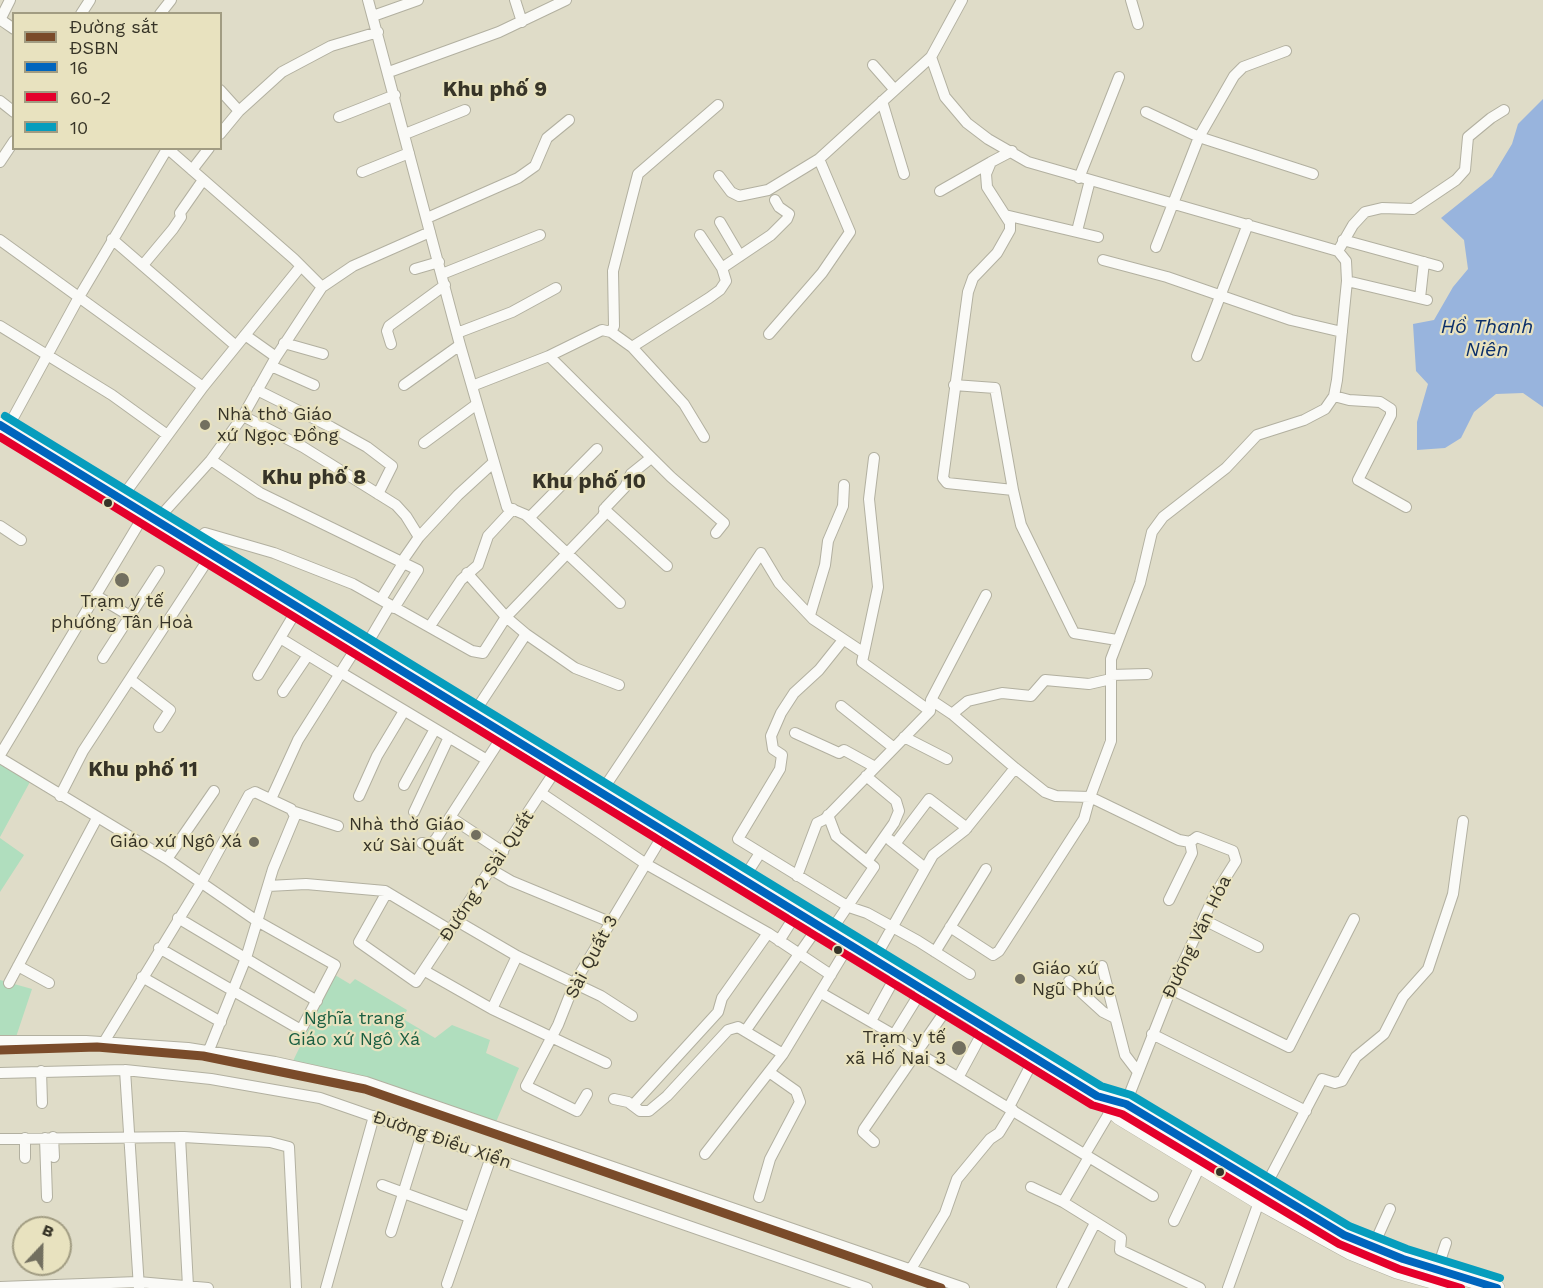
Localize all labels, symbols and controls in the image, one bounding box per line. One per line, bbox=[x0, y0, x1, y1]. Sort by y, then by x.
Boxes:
legend bbox=[12, 12, 222, 150]
text: Đường sắt ĐSBN bbox=[69, 16, 158, 58]
text: 16 bbox=[70, 57, 88, 78]
district label: Khu phố 9 bbox=[443, 77, 547, 103]
text: 60-2 bbox=[70, 87, 111, 108]
text: 10 bbox=[70, 117, 88, 138]
water label: Hồ Thanh Niên bbox=[1441, 315, 1533, 362]
place label: Nhà thờ Giáo xứ Ngọc Đồng bbox=[217, 404, 338, 446]
marker: Nhà thờ Giáo xứ Ngọc Đồng bbox=[198, 418, 212, 432]
district label: Khu phố 8 bbox=[262, 465, 366, 491]
district label: Khu phố 10 bbox=[532, 469, 646, 495]
unlabelled marker bbox=[102, 497, 114, 509]
marker: Trạm y tế phường Tân Hoà bbox=[113, 571, 131, 589]
place label: Trạm y tế phường Tân Hoà bbox=[51, 591, 193, 634]
district label: Khu phố 11 bbox=[88, 757, 198, 783]
street label: Đường 2 Sài Quất bbox=[435, 807, 539, 945]
place label: Nhà thờ Giáo xứ Sài Quất bbox=[349, 814, 464, 856]
marker: Nhà thờ Giáo xứ Sài Quất bbox=[469, 828, 483, 842]
place label: Giáo xứ Ngô Xá bbox=[110, 831, 242, 853]
marker: Giáo xứ Ngô Xá bbox=[247, 835, 261, 849]
street label: Đường Văn Hóa bbox=[1158, 872, 1236, 1002]
street label: Sài Quất 3 bbox=[561, 912, 623, 1002]
unlabelled marker bbox=[832, 944, 844, 956]
place label: Giáo xứ Ngũ Phúc bbox=[1032, 958, 1115, 1000]
marker: Giáo xứ Ngũ Phúc bbox=[1013, 972, 1027, 986]
park label: Nghĩa trang Giáo xứ Ngô Xá bbox=[288, 1008, 420, 1050]
place label: Trạm y tế xã Hố Nai 3 bbox=[846, 1027, 946, 1070]
marker: Trạm y tế xã Hố Nai 3 bbox=[950, 1039, 968, 1057]
street label: Đường Điều Xiển bbox=[370, 1106, 514, 1174]
unlabelled marker bbox=[1214, 1166, 1226, 1178]
north arrow bbox=[12, 1216, 72, 1276]
text: B bbox=[40, 1220, 57, 1242]

